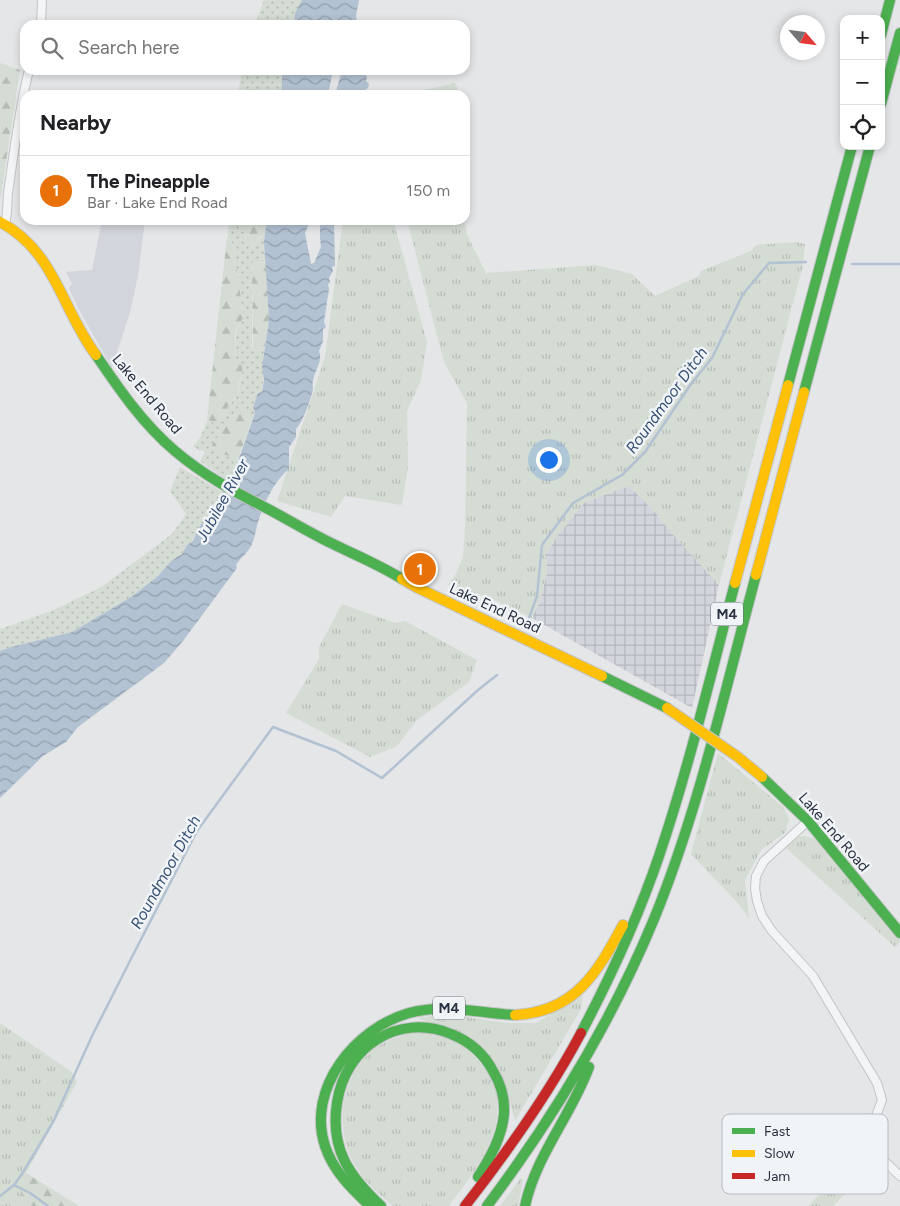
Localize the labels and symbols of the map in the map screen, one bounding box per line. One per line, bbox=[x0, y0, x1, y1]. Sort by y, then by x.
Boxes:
north arrow bbox=[780, 15, 825, 60]
water label: Roundmoor Ditch bbox=[621, 343, 711, 457]
street label: Lake End Road bbox=[108, 350, 186, 438]
your location bbox=[536, 447, 562, 473]
water label: Jubilee River bbox=[191, 455, 253, 546]
pin: 1 bbox=[404, 550, 436, 588]
street label: Lake End Road bbox=[446, 579, 544, 637]
road number: M4 bbox=[711, 602, 743, 626]
street label: Lake End Road bbox=[795, 789, 873, 875]
water label: Roundmoor Ditch bbox=[126, 812, 204, 932]
road number: M4 bbox=[433, 996, 465, 1020]
legend bbox=[722, 1114, 888, 1194]
text: Fast bbox=[764, 1123, 790, 1140]
text: Slow bbox=[764, 1145, 795, 1162]
text: Jam bbox=[764, 1168, 790, 1185]

